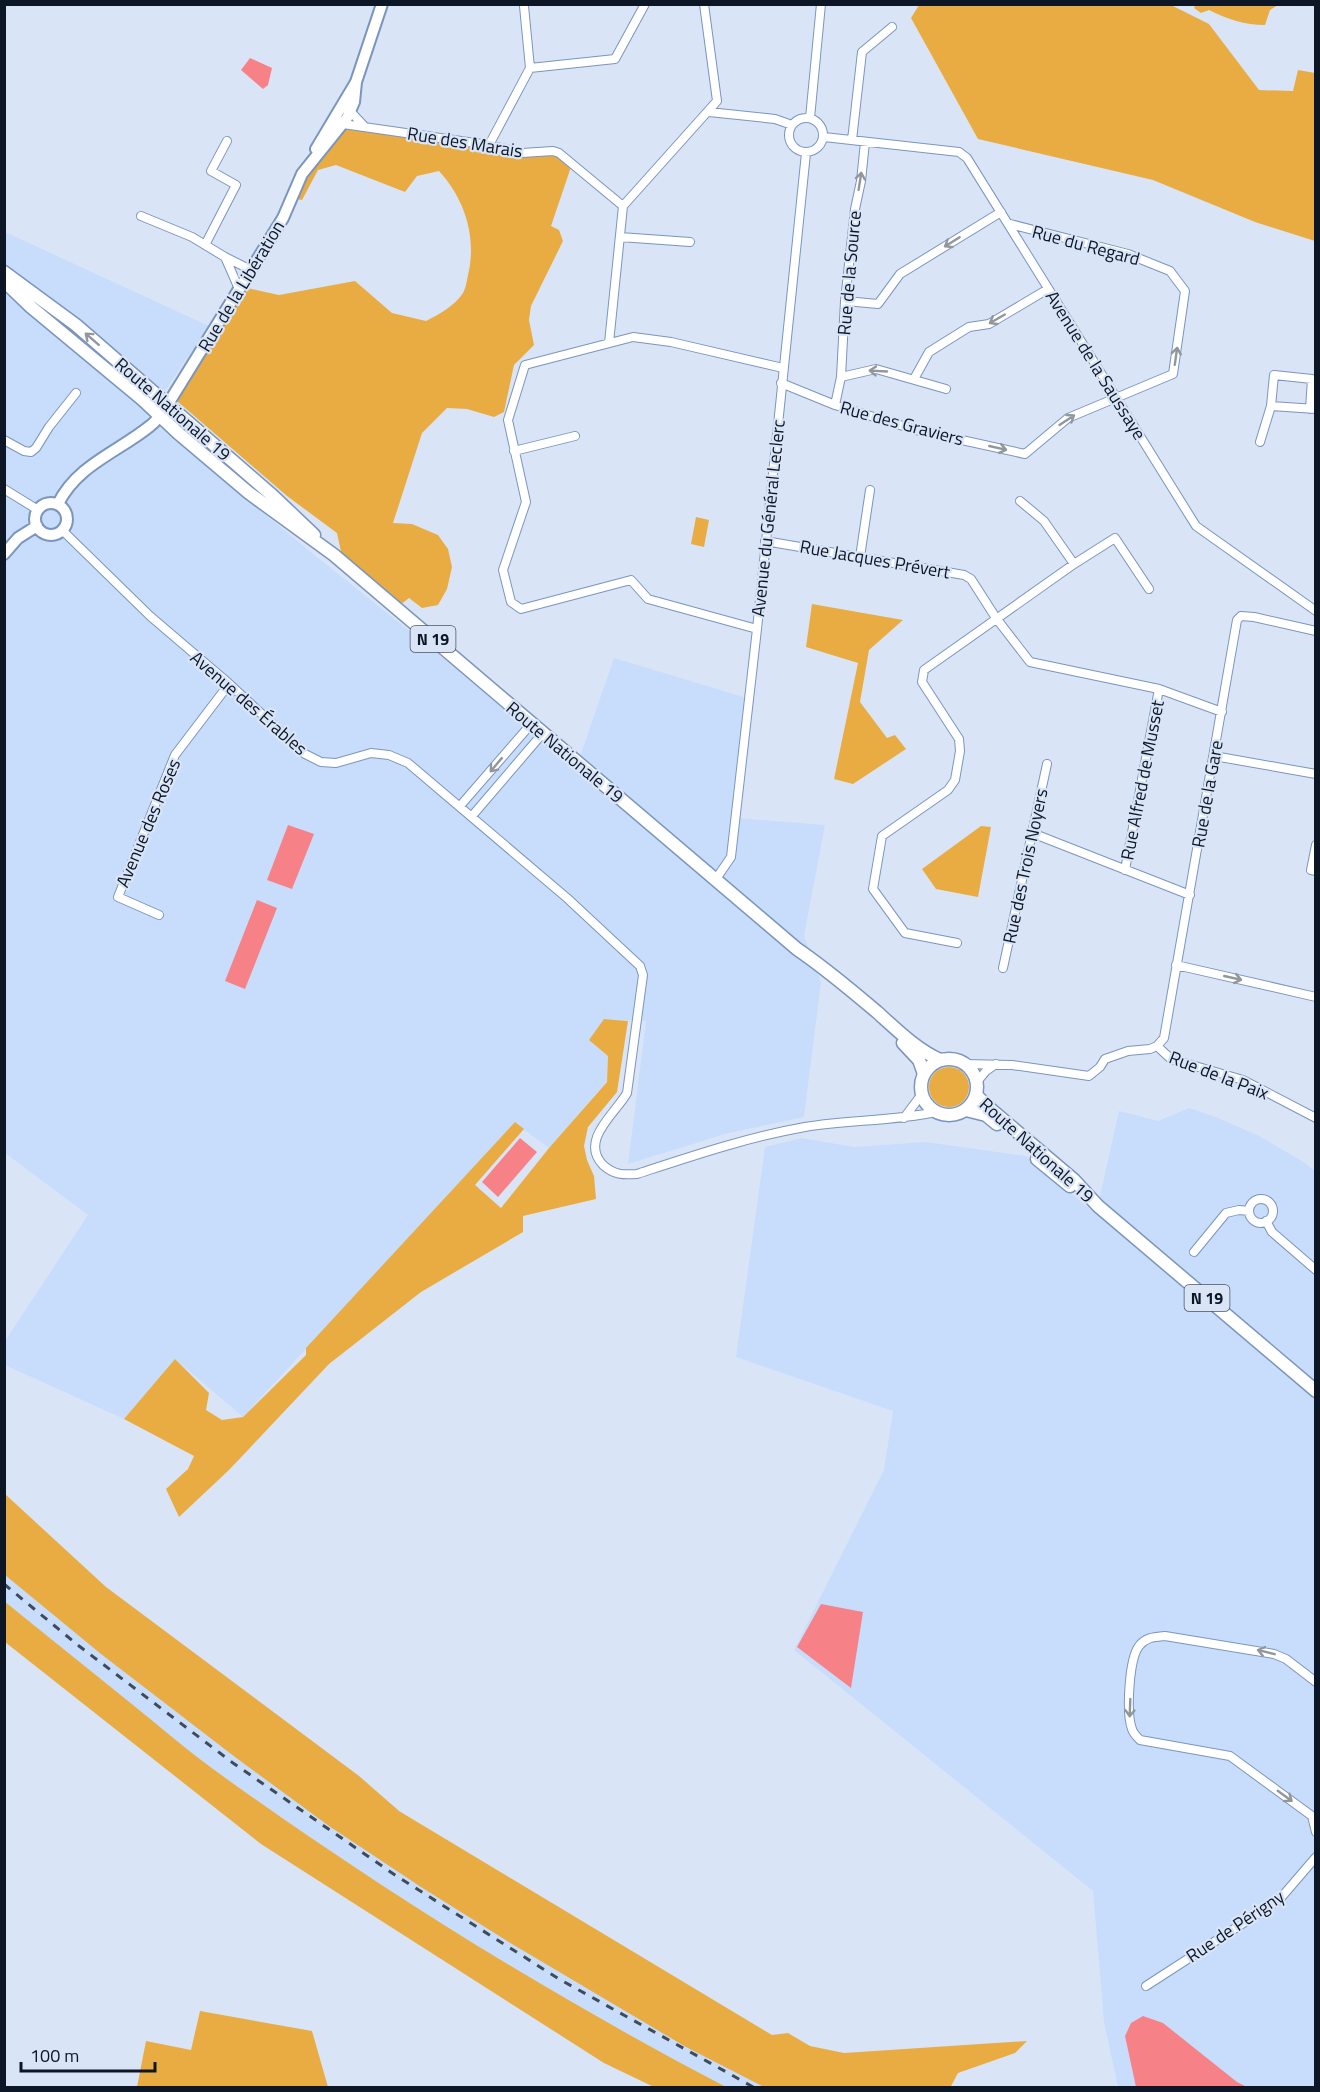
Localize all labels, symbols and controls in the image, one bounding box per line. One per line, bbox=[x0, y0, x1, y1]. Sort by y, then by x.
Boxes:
street label: Rue des Marais bbox=[405, 120, 525, 164]
one-way arrow bbox=[855, 172, 866, 191]
street label: Rue de la Source bbox=[830, 210, 868, 336]
street label: Rue de la Libération bbox=[191, 215, 291, 357]
street label: Rue du Regard bbox=[1029, 218, 1143, 272]
one-way arrow bbox=[943, 236, 960, 249]
street label: Avenue de la Saussaye bbox=[1039, 285, 1153, 445]
one-way arrow bbox=[989, 313, 1006, 325]
one-way arrow bbox=[84, 332, 100, 345]
one-way arrow bbox=[1170, 347, 1181, 367]
street label: Route Nationale 19 bbox=[109, 351, 237, 467]
one-way arrow bbox=[868, 366, 888, 377]
street label: Rue des Graviers bbox=[837, 394, 967, 452]
one-way arrow bbox=[1058, 414, 1075, 426]
street label: Avenue du Général Leclerc bbox=[744, 418, 792, 618]
one-way arrow bbox=[988, 443, 1007, 455]
street label: Rue Jacques Prévert bbox=[798, 533, 953, 586]
road number: N 19 bbox=[410, 626, 456, 652]
street label: Avenue des Érables bbox=[184, 644, 314, 762]
street label: Route Nationale 19 bbox=[500, 695, 630, 809]
street label: Rue Alfred de Musset bbox=[1113, 697, 1171, 862]
street label: Rue de la Gare bbox=[1184, 738, 1230, 850]
street label: Avenue des Roses bbox=[109, 754, 187, 892]
one-way arrow bbox=[489, 757, 503, 772]
street label: Rue des Trois Noyers bbox=[995, 786, 1055, 946]
one-way arrow bbox=[1223, 973, 1242, 984]
street label: Rue de la Paix bbox=[1165, 1044, 1273, 1106]
street label: Route Nationale 19 bbox=[974, 1091, 1100, 1209]
road number: N 19 bbox=[1184, 1285, 1230, 1311]
one-way arrow bbox=[1257, 1646, 1276, 1658]
one-way arrow bbox=[1124, 1698, 1136, 1718]
one-way arrow bbox=[1276, 1790, 1292, 1802]
street label: Rue de Périgny bbox=[1180, 1883, 1290, 1969]
scale bar bbox=[21, 2035, 154, 2073]
text: 100 m bbox=[30, 2042, 79, 2069]

